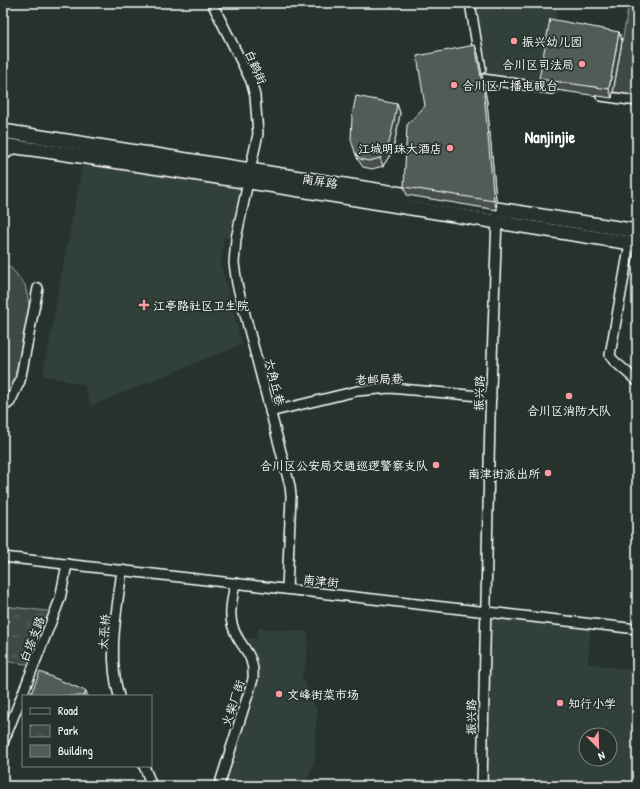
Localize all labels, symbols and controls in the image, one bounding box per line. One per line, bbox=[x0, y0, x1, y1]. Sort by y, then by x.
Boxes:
place label: 振兴幼儿园 bbox=[522, 33, 582, 50]
marker: 振兴幼儿园 bbox=[509, 36, 519, 46]
street label: 白鹤街 bbox=[241, 47, 271, 87]
place label: 合川区司法局 bbox=[502, 56, 574, 73]
marker: 合川区司法局 bbox=[577, 59, 587, 69]
place label: 合川区广播电视台 bbox=[462, 77, 558, 94]
marker: 合川区广播电视台 bbox=[449, 80, 459, 90]
district label: Nanjinjie bbox=[525, 126, 576, 148]
place label: 江城明珠大酒店 bbox=[358, 140, 442, 157]
marker: 江城明珠大酒店 bbox=[445, 143, 455, 153]
street label: 南屏路 bbox=[301, 170, 339, 192]
place label: 江亭路社区卫生院 bbox=[153, 297, 249, 314]
marker: 江亭路社区卫生院 bbox=[138, 299, 150, 311]
street label: 六角丘巷 bbox=[261, 357, 289, 407]
street label: 老邮局巷 bbox=[355, 370, 403, 388]
street label: 振兴路 bbox=[470, 375, 488, 411]
marker: 合川区消防大队 bbox=[564, 391, 574, 401]
place label: 合川区消防大队 bbox=[527, 402, 611, 419]
place label: 合川区公安局交通巡逻警察支队 bbox=[260, 457, 428, 474]
marker: 合川区公安局交通巡逻警察支队 bbox=[431, 460, 441, 470]
place label: 南津街派出所 bbox=[468, 465, 541, 482]
marker: 南津街派出所 bbox=[543, 468, 553, 478]
street label: 南津街 bbox=[302, 571, 340, 591]
street label: 太平桥 bbox=[94, 612, 114, 651]
street label: 白塔支路 bbox=[15, 614, 49, 664]
street label: 火柴厂街 bbox=[217, 678, 249, 728]
place label: 文峰街菜市场 bbox=[287, 686, 359, 703]
marker: 文峰街菜市场 bbox=[274, 689, 284, 699]
legend bbox=[22, 695, 152, 767]
place label: 知行小学 bbox=[568, 695, 616, 712]
marker: 知行小学 bbox=[555, 698, 565, 708]
street label: 振兴路 bbox=[462, 699, 480, 735]
text: Road bbox=[58, 702, 78, 719]
text: Park bbox=[58, 722, 78, 739]
north arrow bbox=[578, 727, 618, 767]
text: Building bbox=[58, 742, 93, 759]
text: N bbox=[596, 749, 607, 764]

